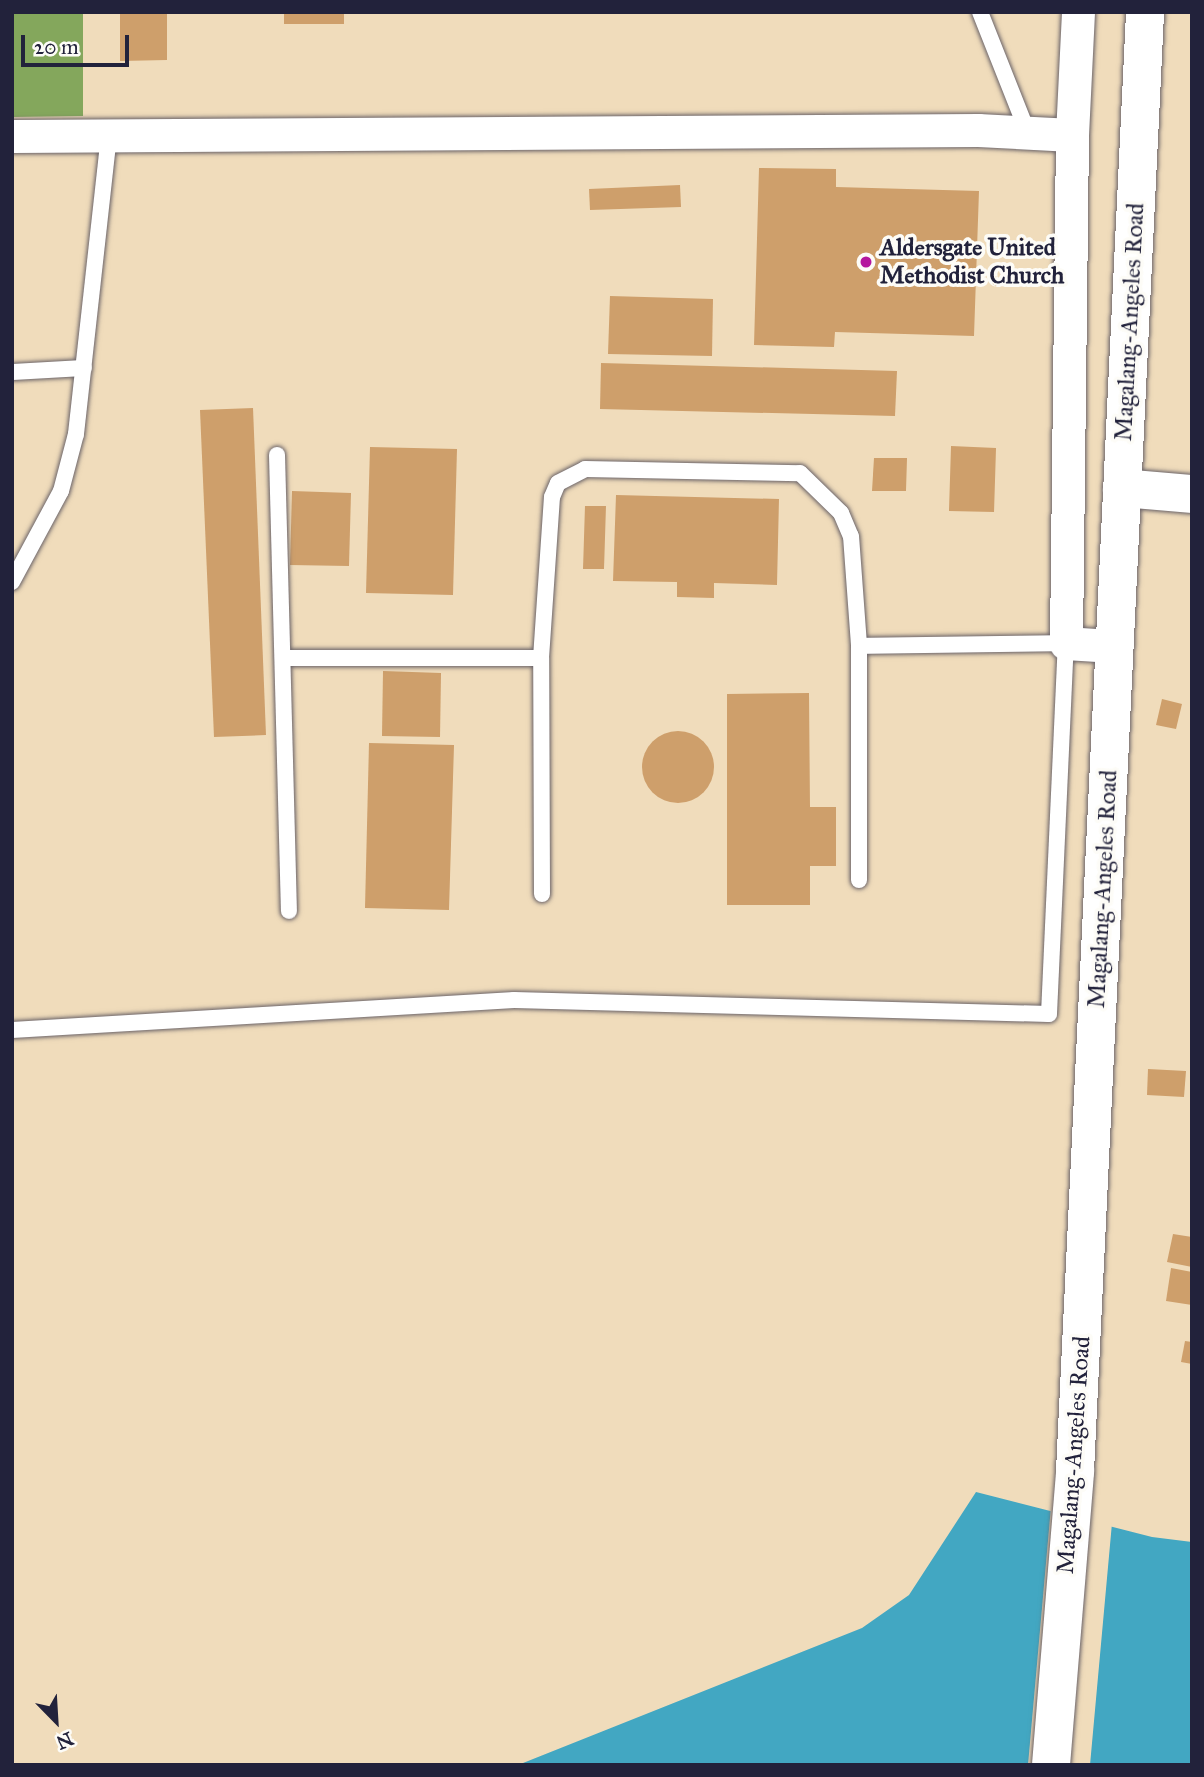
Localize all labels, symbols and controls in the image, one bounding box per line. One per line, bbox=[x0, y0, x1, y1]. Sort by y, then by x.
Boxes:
scale bar bbox=[24, 21, 133, 65]
text: 20 m bbox=[34, 34, 79, 60]
street label: Magalang-Angeles Road bbox=[1109, 202, 1151, 442]
place label: Aldersgate United Methodist Church bbox=[880, 234, 1064, 290]
marker: Aldersgate United Methodist Church bbox=[858, 254, 874, 270]
street label: Magalang-Angeles Road bbox=[1082, 769, 1124, 1009]
street label: Magalang-Angeles Road bbox=[1051, 1335, 1097, 1575]
north arrow bbox=[21, 1686, 91, 1756]
text: N bbox=[53, 1727, 77, 1754]

